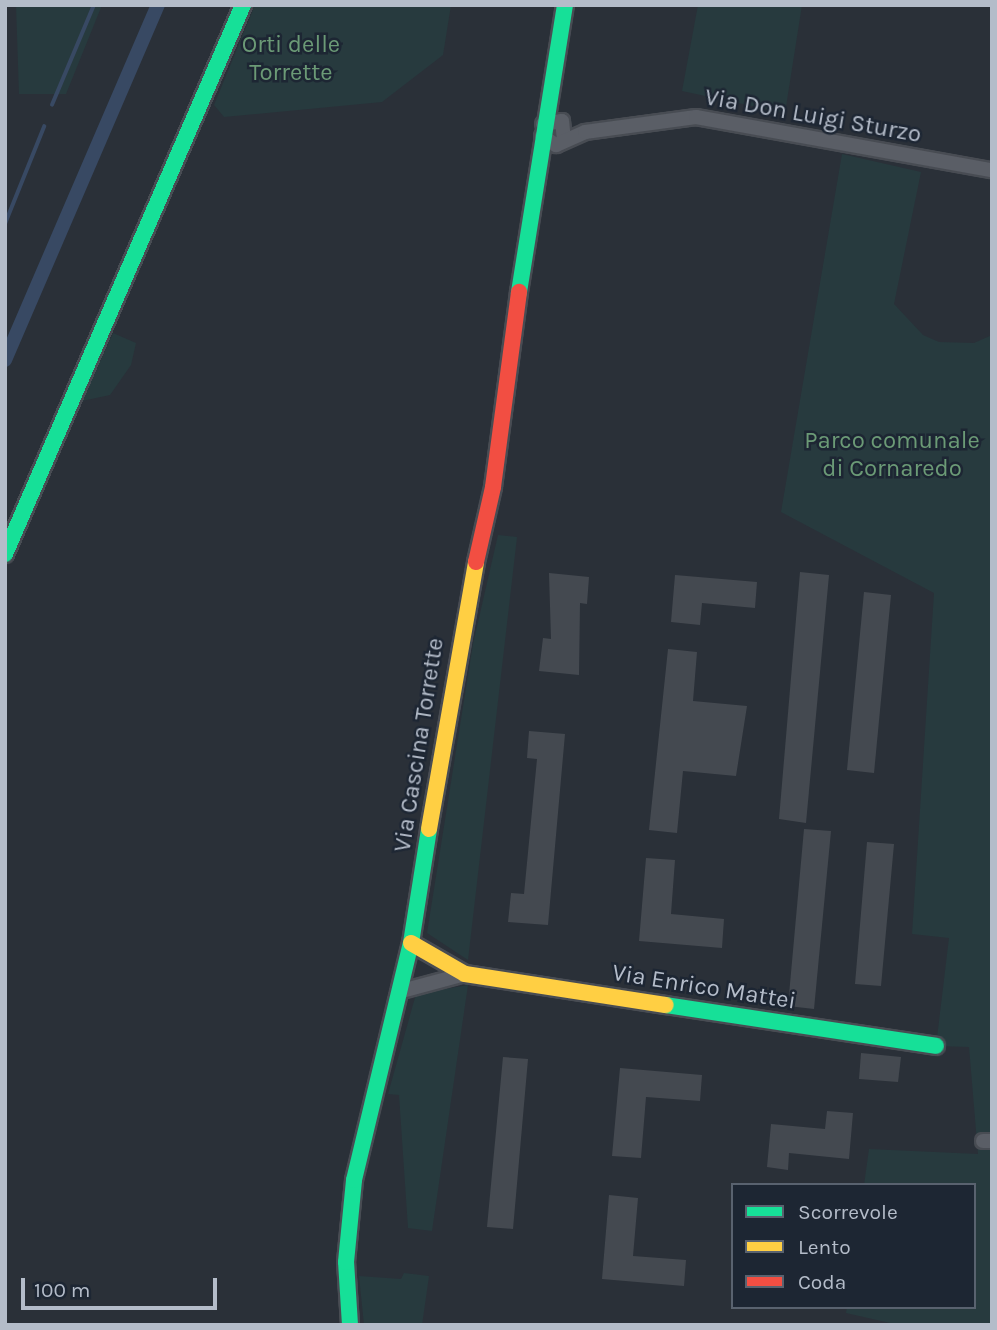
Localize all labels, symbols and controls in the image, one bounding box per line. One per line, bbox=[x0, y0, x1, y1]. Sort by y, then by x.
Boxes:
park label: Orti delle Torrette bbox=[242, 31, 340, 87]
street label: Via Don Luigi Sturzo bbox=[703, 83, 923, 149]
park label: Parco comunale di Cornaredo bbox=[804, 427, 980, 483]
street label: Via Cascina Torrette bbox=[388, 636, 450, 854]
street label: Via Enrico Mattei bbox=[610, 958, 798, 1016]
legend bbox=[731, 1183, 976, 1309]
text: Scorrevole bbox=[798, 1200, 898, 1224]
text: Lento bbox=[798, 1235, 851, 1259]
scale bar bbox=[24, 1264, 220, 1308]
text: Coda bbox=[798, 1270, 846, 1294]
text: 100 m bbox=[34, 1278, 91, 1302]

